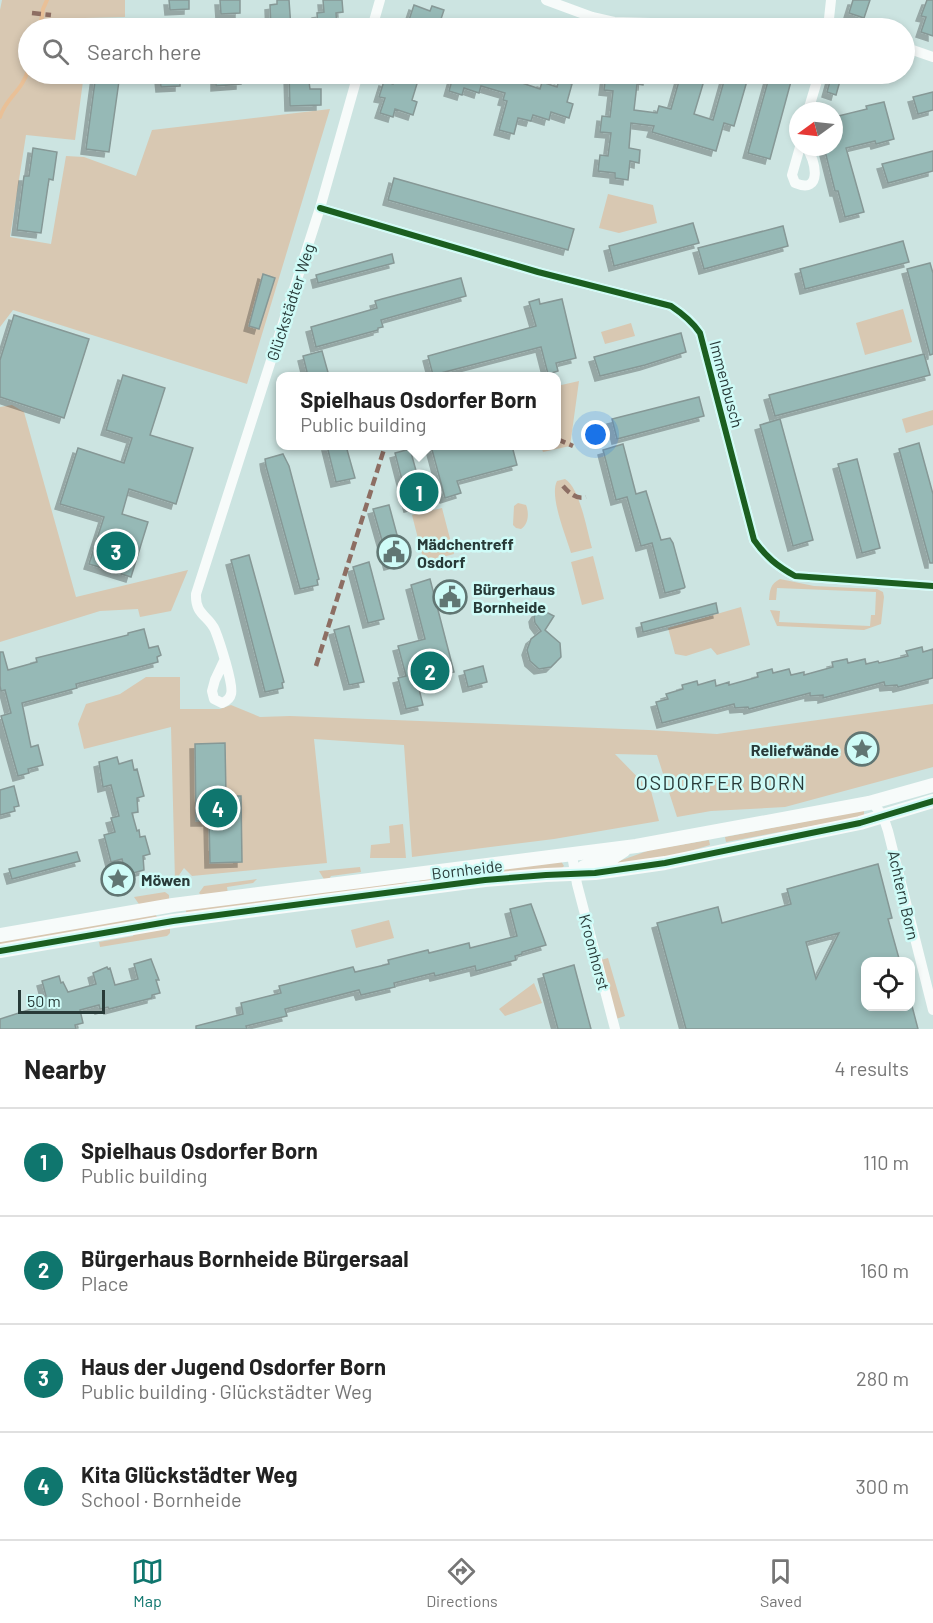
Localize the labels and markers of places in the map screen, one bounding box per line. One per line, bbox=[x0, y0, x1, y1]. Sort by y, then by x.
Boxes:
pin: 1 bbox=[400, 470, 438, 514]
pin: 3 bbox=[96, 528, 136, 574]
public building icon: Mädchentreff Osdorf bbox=[376, 534, 412, 570]
place label: Mädchentreff Osdorf bbox=[417, 534, 514, 571]
public building icon: Bürgerhaus Bornheide bbox=[432, 579, 468, 615]
place label: Bürgerhaus Bornheide bbox=[473, 579, 555, 616]
pin: 2 bbox=[410, 648, 450, 694]
place icon: Reliefwände bbox=[844, 731, 880, 767]
place label: Reliefwände bbox=[751, 740, 839, 759]
pin: 4 bbox=[198, 786, 238, 830]
place icon: Möwen bbox=[100, 861, 136, 897]
place label: Möwen bbox=[141, 870, 190, 889]

